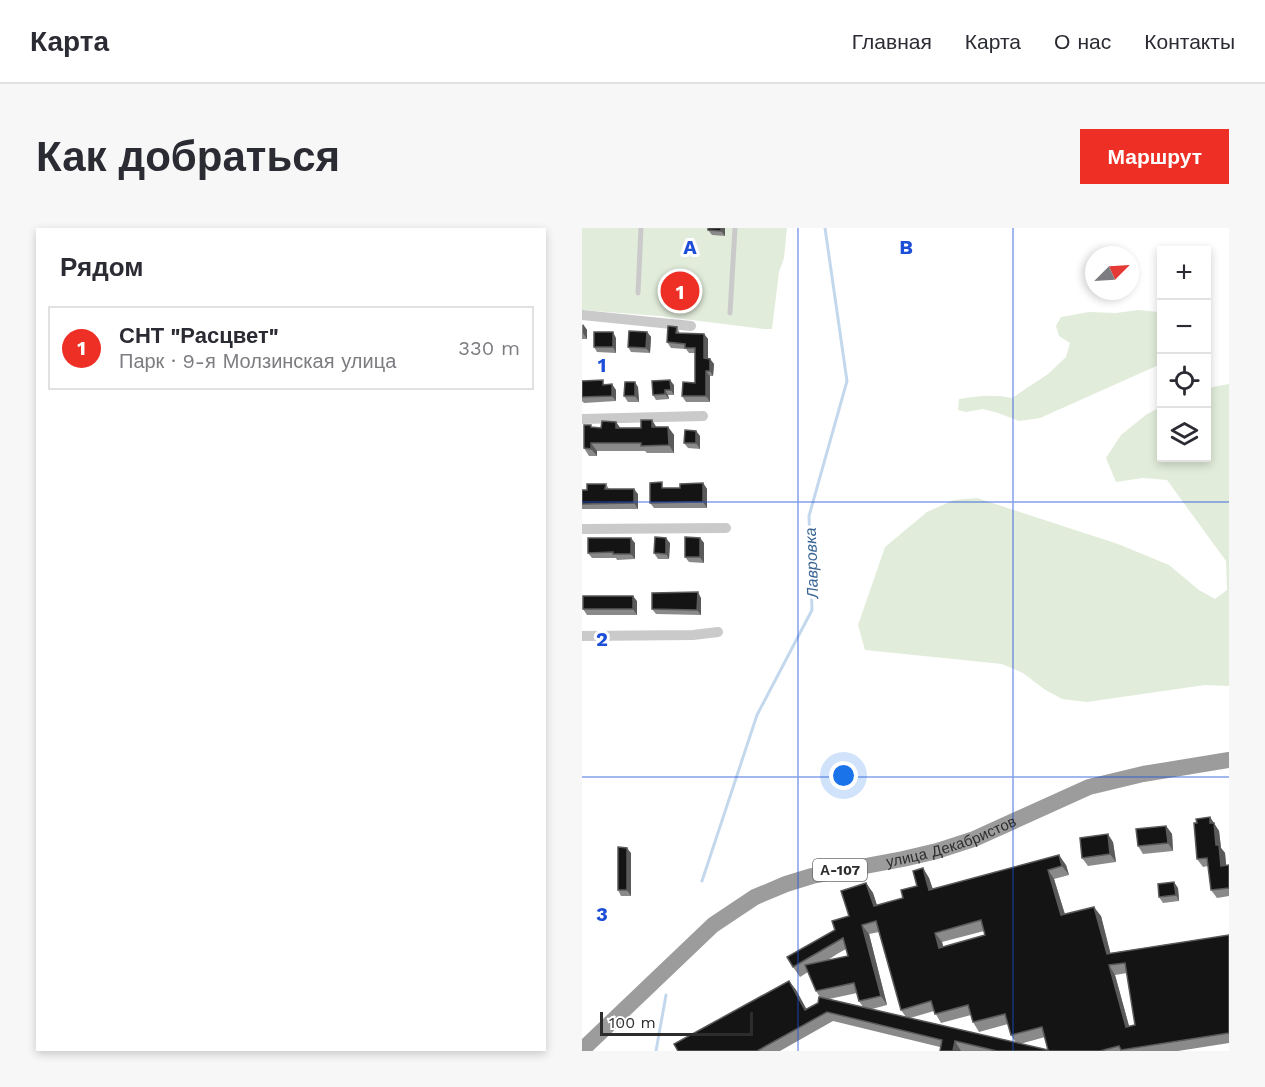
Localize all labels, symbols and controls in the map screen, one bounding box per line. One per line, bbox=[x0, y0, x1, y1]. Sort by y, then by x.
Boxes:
text: Карта bbox=[30, 25, 109, 58]
text: Главная bbox=[852, 29, 932, 54]
text: Карта bbox=[965, 29, 1021, 54]
text: О нас bbox=[1054, 29, 1111, 54]
text: Контакты bbox=[1144, 29, 1235, 54]
button: Маршрут bbox=[1080, 129, 1229, 184]
text: Как добраться bbox=[36, 132, 340, 181]
text: A bbox=[683, 235, 697, 259]
text: B bbox=[899, 235, 913, 259]
north arrow bbox=[1085, 246, 1139, 300]
map controls bbox=[1157, 246, 1211, 462]
button: + bbox=[1157, 246, 1211, 300]
text: Рядом bbox=[60, 252, 143, 282]
pin: 1 bbox=[660, 268, 700, 314]
button: − bbox=[1157, 300, 1211, 354]
text: СНТ "Расцвет" bbox=[119, 323, 279, 348]
text: 1 bbox=[77, 336, 86, 360]
text: 330 m bbox=[458, 336, 520, 360]
text: Парк · 9-я Молзинская улица bbox=[119, 349, 396, 373]
text: 1 bbox=[598, 353, 606, 377]
button: locate bbox=[1157, 354, 1211, 408]
button: layers bbox=[1157, 408, 1211, 462]
water label: Лавровка bbox=[801, 527, 822, 600]
text: 2 bbox=[596, 627, 608, 651]
your location bbox=[829, 761, 858, 790]
street label: улица Декабристов bbox=[885, 812, 1019, 871]
road number: А-107 bbox=[813, 859, 867, 881]
text: 3 bbox=[596, 902, 608, 926]
scale bar bbox=[600, 1009, 753, 1036]
text: 100 m bbox=[609, 1013, 656, 1032]

